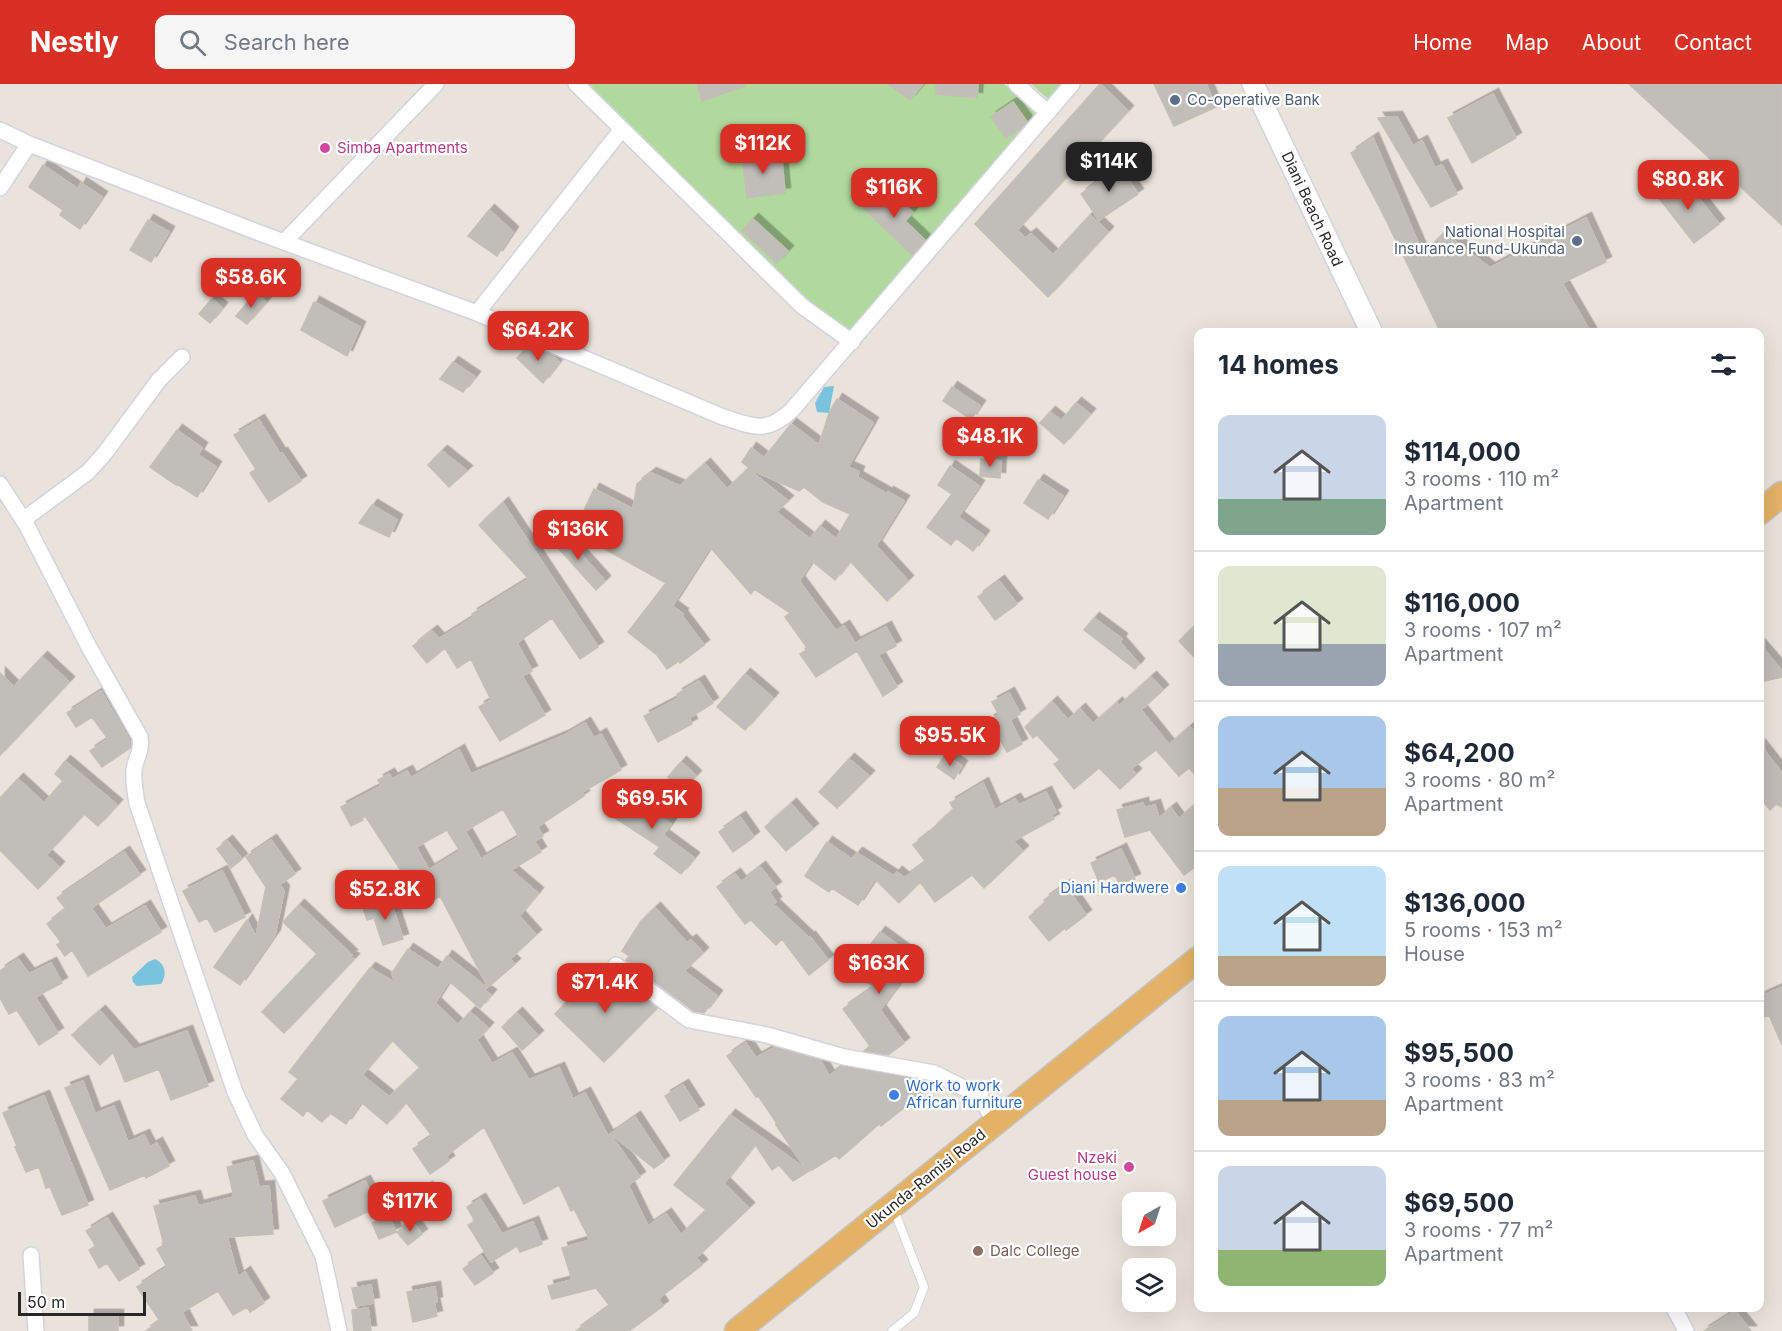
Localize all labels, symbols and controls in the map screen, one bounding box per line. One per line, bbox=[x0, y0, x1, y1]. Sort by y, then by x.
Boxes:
search box bbox=[155, 15, 575, 69]
text: Nestly bbox=[30, 25, 119, 59]
icon: search bbox=[176, 26, 209, 59]
text: Search here bbox=[224, 29, 350, 55]
text: Home bbox=[1413, 30, 1472, 55]
text: Map bbox=[1505, 30, 1549, 55]
text: About bbox=[1582, 30, 1641, 55]
text: Contact bbox=[1674, 30, 1752, 55]
place label: Co-operative Bank bbox=[1187, 90, 1321, 109]
marker: Co-operative Bank bbox=[1168, 93, 1182, 107]
pin: $112K bbox=[721, 124, 805, 175]
text: $112K bbox=[734, 131, 792, 155]
place label: Simba Apartments bbox=[337, 138, 468, 157]
marker: Simba Apartments bbox=[318, 141, 332, 155]
pin: $114K bbox=[1067, 142, 1151, 193]
street label: Diani Beach Road bbox=[1278, 148, 1347, 269]
text: $114K bbox=[1080, 149, 1138, 173]
pin: $80.8K bbox=[1639, 160, 1737, 211]
text: $80.8K bbox=[1652, 167, 1724, 191]
pin: $116K bbox=[852, 168, 936, 219]
text: $116K bbox=[865, 175, 923, 199]
place label: National Hospital Insurance Fund-Ukunda bbox=[1394, 222, 1565, 258]
marker: National Hospital Insurance Fund-Ukunda bbox=[1570, 234, 1584, 248]
pin: $58.6K bbox=[202, 258, 300, 309]
text: $58.6K bbox=[215, 265, 287, 289]
pin: $64.2K bbox=[489, 311, 587, 362]
text: $64.2K bbox=[502, 318, 574, 342]
icon: filters bbox=[1707, 348, 1740, 381]
text: 14 homes bbox=[1218, 349, 1339, 380]
pin: $48.1K bbox=[941, 417, 1039, 468]
text: $48.1K bbox=[956, 424, 1024, 448]
text: $114,000 bbox=[1404, 436, 1521, 467]
icon: home bbox=[1266, 439, 1338, 511]
text: 3 rooms · 110 m² bbox=[1404, 467, 1559, 491]
text: Apartment bbox=[1404, 491, 1503, 515]
pin: $136K bbox=[536, 510, 620, 561]
text: $136K bbox=[547, 517, 609, 541]
text: $116,000 bbox=[1404, 587, 1520, 618]
icon: home bbox=[1266, 590, 1338, 662]
text: 3 rooms · 107 m² bbox=[1404, 618, 1562, 642]
text: Apartment bbox=[1404, 642, 1503, 666]
pin: $95.5K bbox=[901, 716, 999, 767]
text: $95.5K bbox=[914, 723, 986, 747]
text: $64,200 bbox=[1404, 737, 1515, 768]
icon: home bbox=[1266, 740, 1338, 812]
text: 3 rooms · 80 m² bbox=[1404, 768, 1555, 792]
pin: $69.5K bbox=[603, 779, 701, 830]
text: $69.5K bbox=[616, 786, 688, 810]
text: Apartment bbox=[1404, 792, 1503, 816]
pin: $52.8K bbox=[336, 870, 434, 921]
text: $52.8K bbox=[349, 877, 421, 901]
place label: Diani Hardwere bbox=[1060, 878, 1169, 897]
marker: Diani Hardwere bbox=[1174, 881, 1188, 895]
text: $136,000 bbox=[1404, 887, 1526, 918]
icon: home bbox=[1266, 890, 1338, 962]
text: 5 rooms · 153 m² bbox=[1404, 918, 1563, 942]
text: House bbox=[1404, 942, 1465, 966]
pin: $163K bbox=[837, 944, 921, 995]
text: $163K bbox=[848, 951, 910, 975]
pin: $71.4K bbox=[556, 963, 654, 1014]
text: $71.4K bbox=[571, 970, 639, 994]
text: $95,500 bbox=[1404, 1037, 1514, 1068]
icon: home bbox=[1266, 1040, 1338, 1112]
text: 3 rooms · 83 m² bbox=[1404, 1068, 1555, 1092]
place label: Work to work African furniture bbox=[906, 1076, 1022, 1112]
marker: Work to work African furniture bbox=[887, 1088, 901, 1102]
text: Apartment bbox=[1404, 1092, 1503, 1116]
street label: Ukunda-Ramisi Road bbox=[862, 1125, 989, 1233]
place label: Nzeki Guest house bbox=[1028, 1148, 1117, 1184]
marker: Nzeki Guest house bbox=[1122, 1160, 1136, 1174]
pin: $117K bbox=[368, 1182, 452, 1233]
text: $69,500 bbox=[1404, 1187, 1514, 1218]
text: $117K bbox=[382, 1189, 438, 1213]
icon: home bbox=[1266, 1190, 1338, 1262]
north arrow bbox=[1122, 1192, 1176, 1246]
map controls bbox=[1122, 1192, 1176, 1312]
text: 3 rooms · 77 m² bbox=[1404, 1218, 1553, 1242]
place label: Dalc College bbox=[990, 1241, 1080, 1260]
text: Apartment bbox=[1404, 1242, 1503, 1266]
marker: Dalc College bbox=[971, 1244, 985, 1258]
button: layers bbox=[1122, 1258, 1176, 1312]
scale bar bbox=[18, 1289, 146, 1316]
text: 50 m bbox=[27, 1292, 65, 1312]

